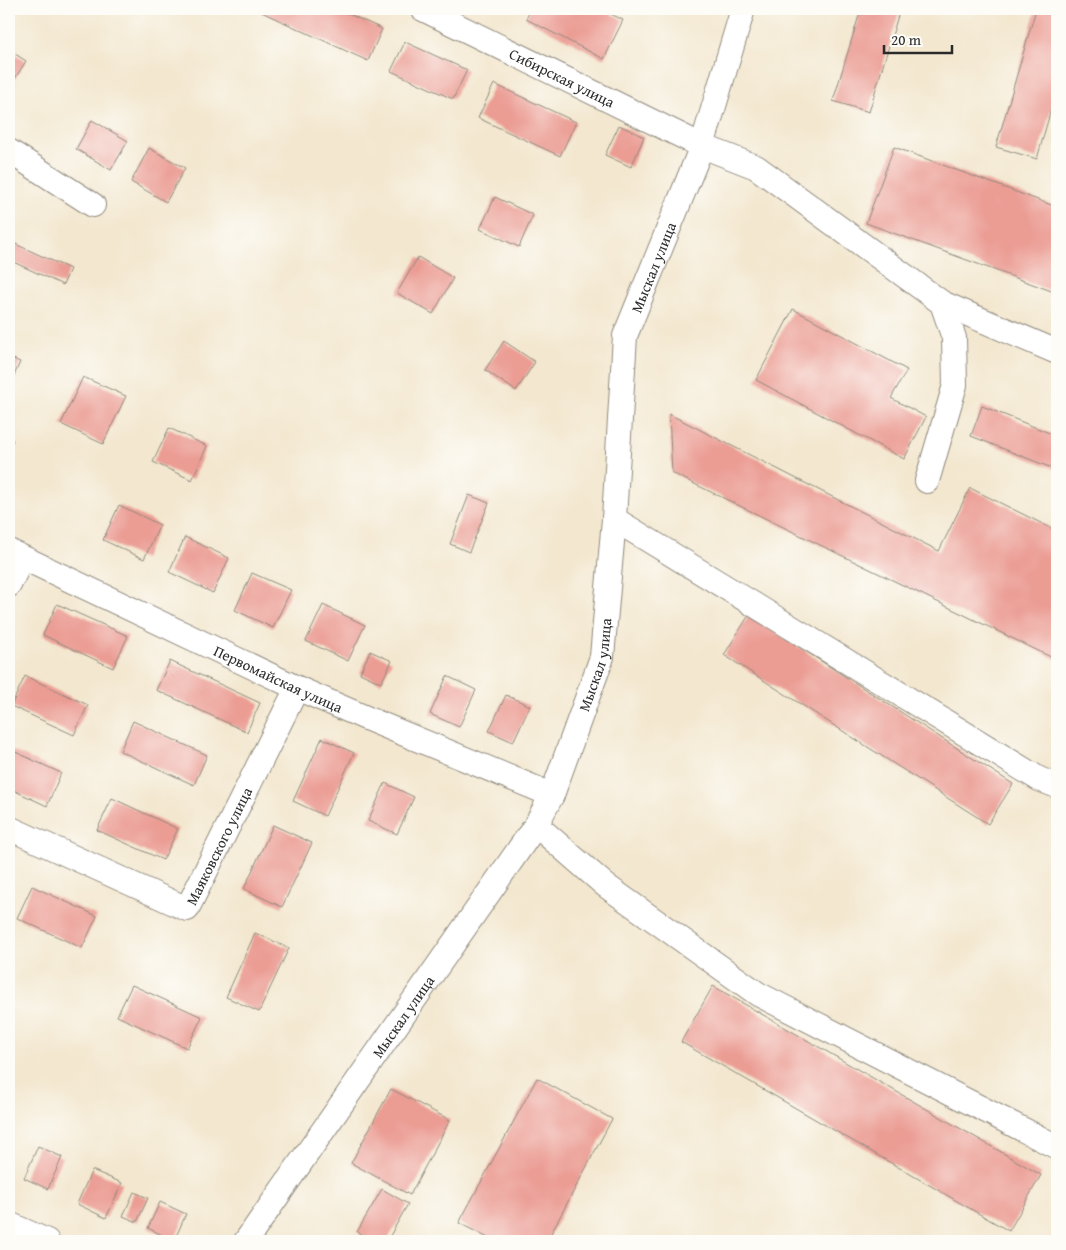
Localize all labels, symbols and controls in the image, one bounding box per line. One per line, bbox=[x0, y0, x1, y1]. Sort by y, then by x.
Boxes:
scale bar bbox=[884, 22, 951, 54]
text: 20 m bbox=[891, 29, 922, 50]
street label: Сибирская улица bbox=[506, 43, 619, 112]
street label: Мыскал улица bbox=[625, 218, 681, 316]
street label: Мыскал улица bbox=[573, 616, 616, 714]
street label: Первомайская улица bbox=[211, 640, 347, 717]
street label: Маяковского улица bbox=[180, 783, 257, 909]
street label: Мыскал улица bbox=[367, 970, 439, 1062]

